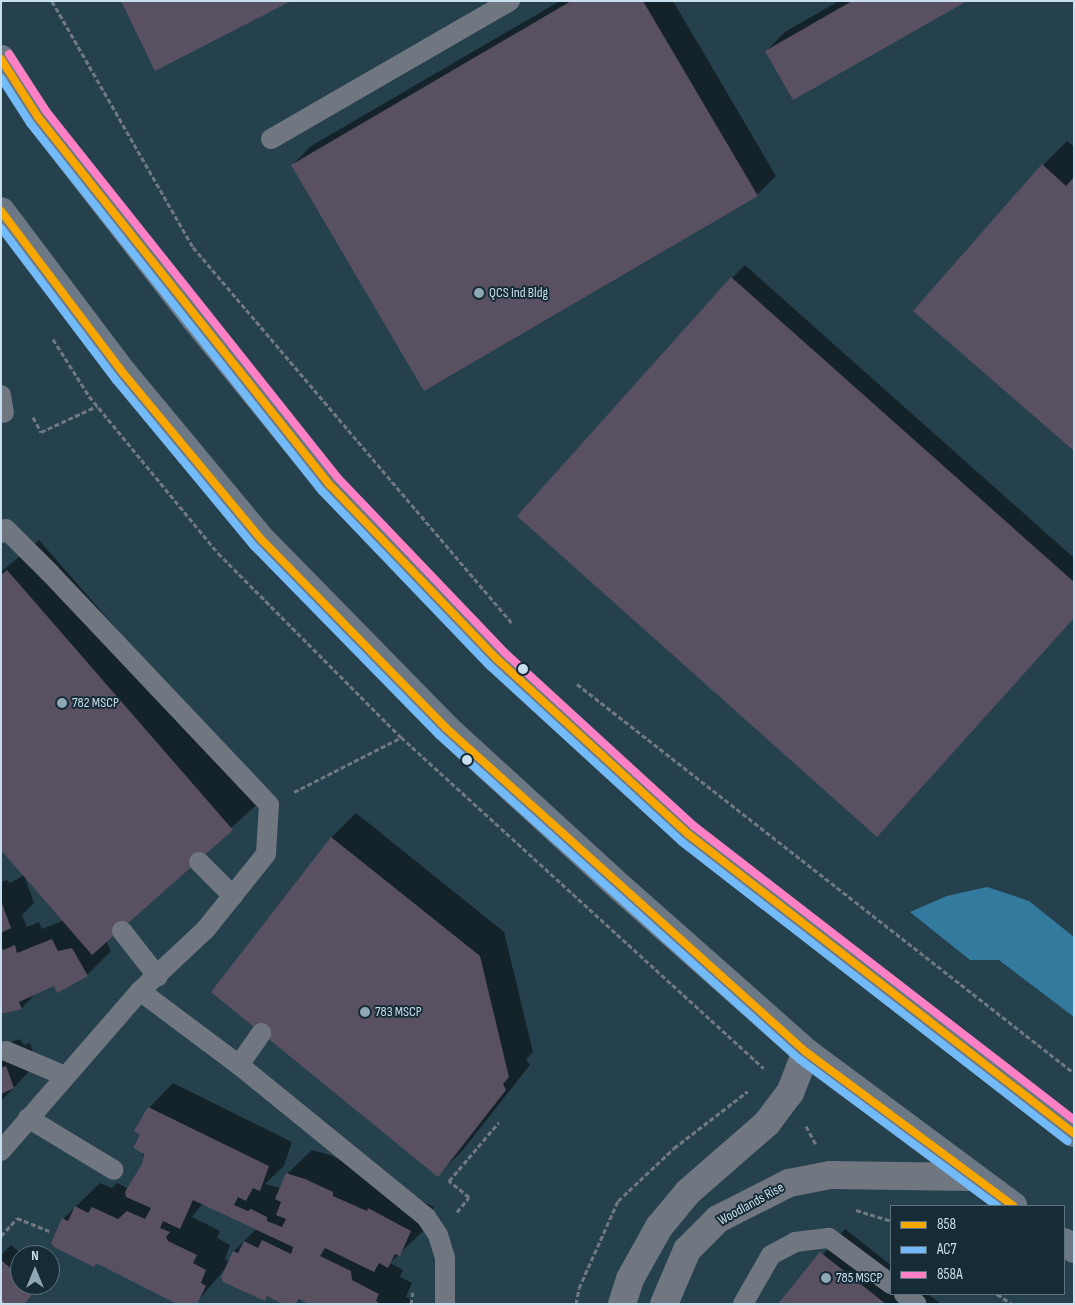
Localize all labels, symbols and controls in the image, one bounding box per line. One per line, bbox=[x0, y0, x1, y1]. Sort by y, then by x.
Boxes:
place label: QCS Ind Bldg bbox=[489, 285, 548, 301]
marker: QCS Ind Bldg bbox=[473, 287, 485, 299]
unlabelled marker bbox=[518, 664, 528, 674]
place label: 782 MSCP bbox=[72, 695, 119, 711]
marker: 782 MSCP bbox=[56, 697, 68, 709]
unlabelled marker bbox=[462, 755, 472, 765]
place label: 783 MSCP bbox=[375, 1004, 422, 1020]
marker: 783 MSCP bbox=[359, 1006, 371, 1018]
street label: Woodlands Rise bbox=[715, 1179, 787, 1229]
legend bbox=[890, 1205, 1065, 1295]
text: 858 bbox=[937, 1215, 956, 1234]
text: AC7 bbox=[937, 1240, 957, 1259]
north arrow bbox=[10, 1245, 60, 1295]
text: N bbox=[31, 1247, 39, 1264]
text: 858A bbox=[937, 1265, 963, 1284]
place label: 785 MSCP bbox=[836, 1270, 882, 1286]
marker: 785 MSCP bbox=[820, 1272, 832, 1284]

